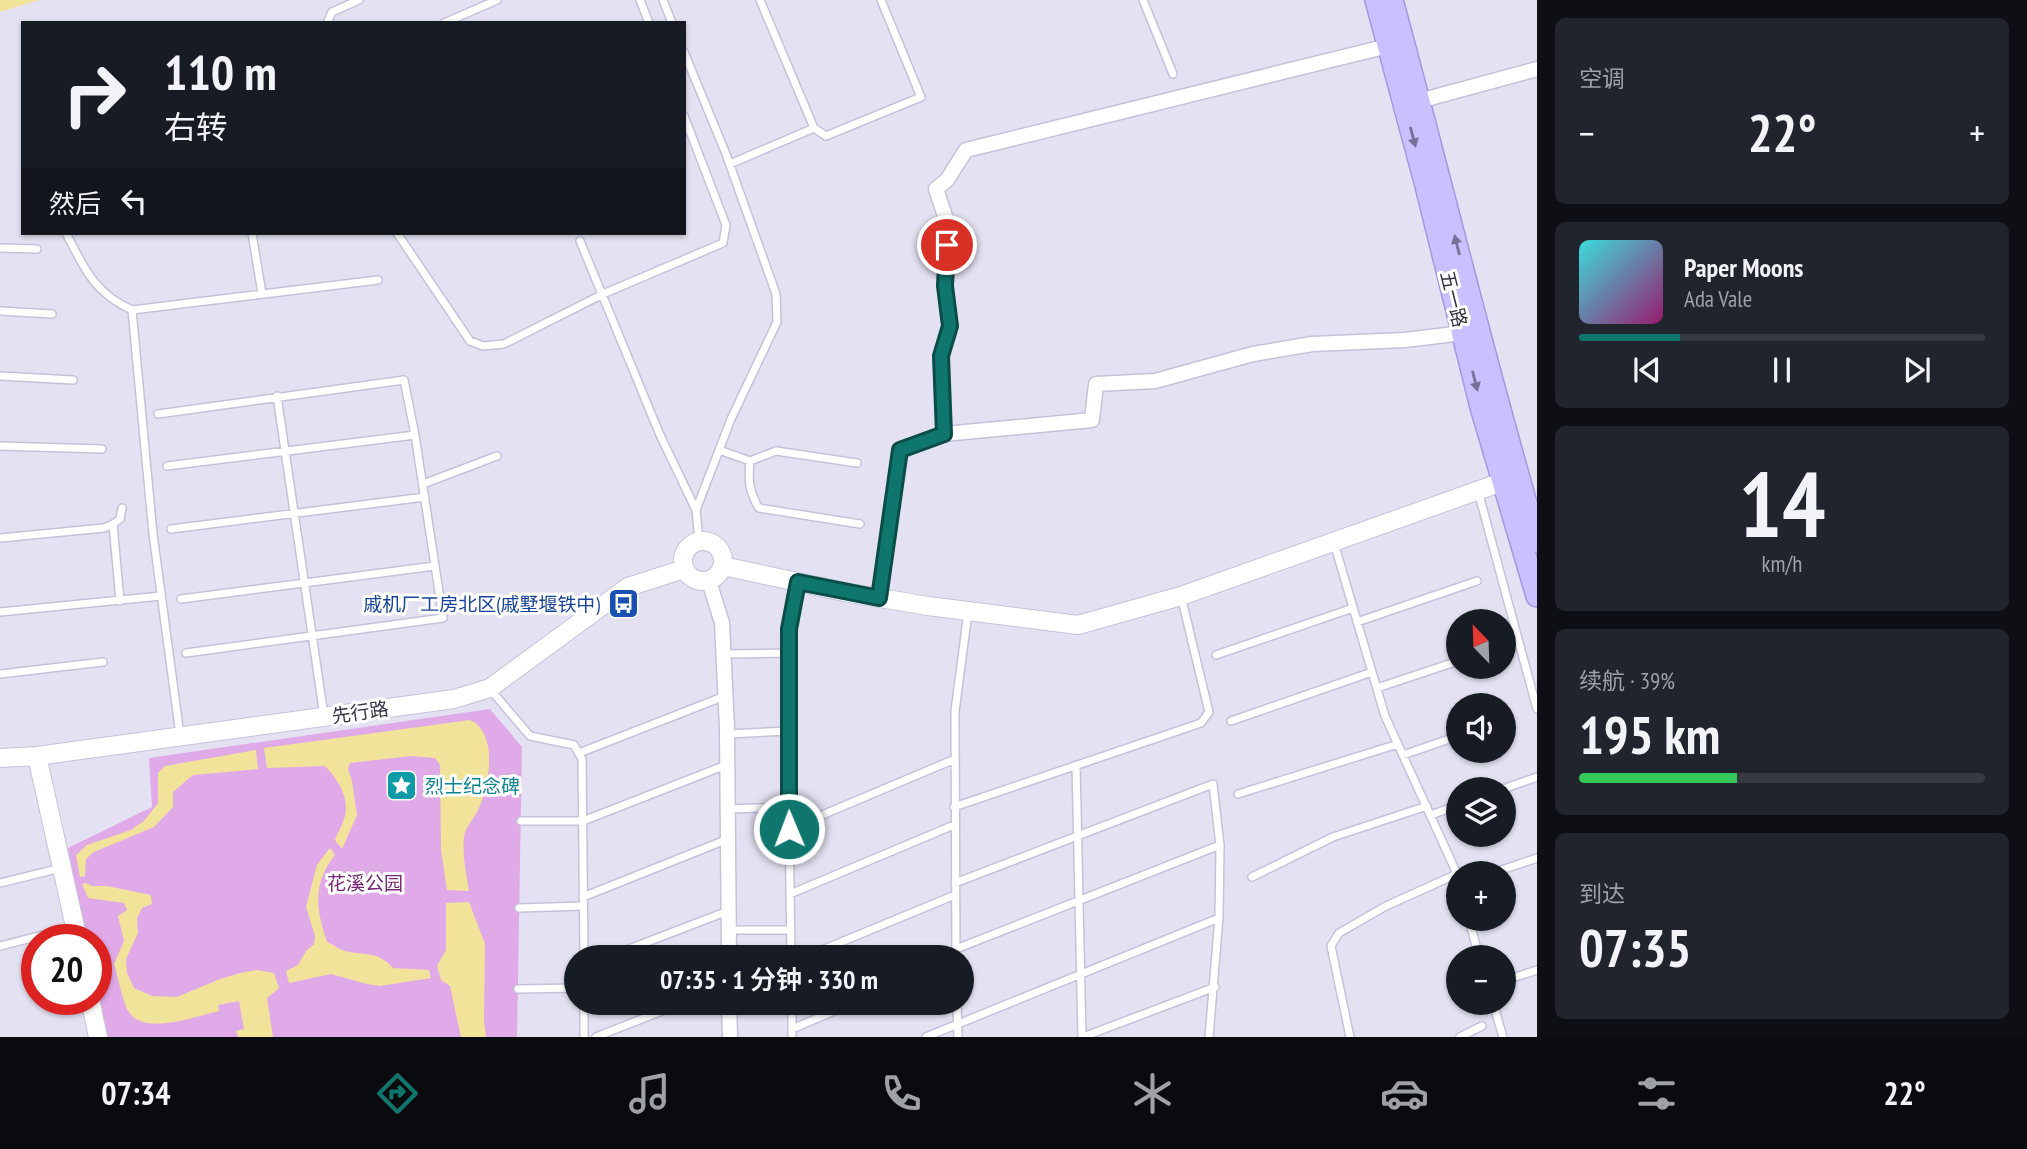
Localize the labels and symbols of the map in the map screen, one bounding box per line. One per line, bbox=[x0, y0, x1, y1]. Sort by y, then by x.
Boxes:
one-way arrow bbox=[1408, 127, 1418, 148]
pin bbox=[917, 215, 977, 275]
one-way arrow bbox=[1451, 234, 1462, 256]
street label: 五一路 bbox=[1435, 268, 1473, 330]
one-way arrow bbox=[1470, 370, 1481, 392]
bus stop icon: 戚机厂工房北区(戚墅堰铁中) bbox=[606, 587, 640, 621]
place label: 戚机厂工房北区(戚墅堰铁中) bbox=[363, 592, 601, 616]
north arrow bbox=[1446, 609, 1516, 679]
street label: 先行路 bbox=[330, 696, 390, 728]
place icon: 烈士纪念碑 bbox=[385, 769, 419, 803]
place label: 烈士纪念碑 bbox=[425, 774, 520, 798]
position arrow bbox=[752, 792, 826, 866]
park label: 花溪公园 bbox=[327, 871, 403, 895]
speed limit sign: 20 bbox=[21, 924, 112, 1015]

